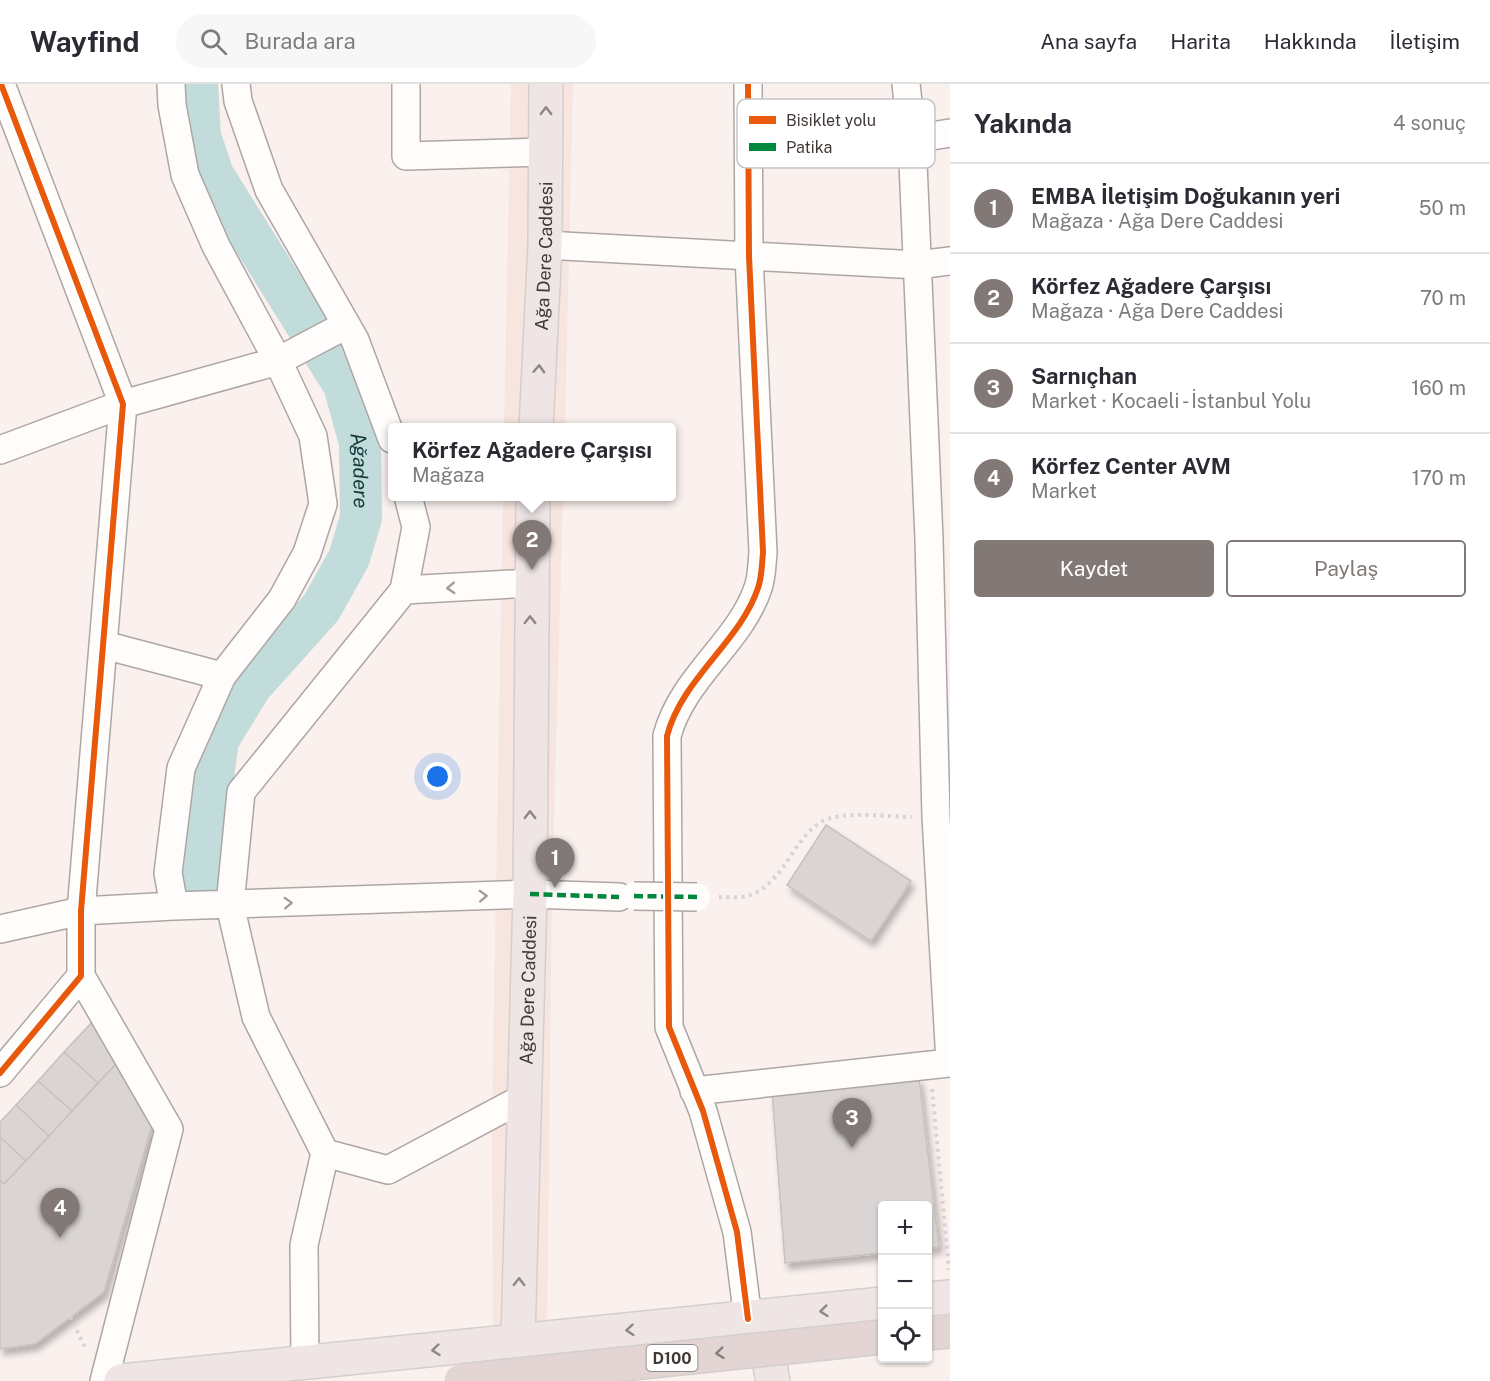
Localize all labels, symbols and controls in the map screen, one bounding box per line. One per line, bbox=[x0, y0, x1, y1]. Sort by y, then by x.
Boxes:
search box bbox=[176, 14, 596, 68]
text: Wayfind bbox=[30, 25, 140, 58]
icon: search bbox=[197, 25, 230, 58]
text: Burada ara bbox=[245, 28, 356, 54]
text: Ana sayfa bbox=[1040, 29, 1137, 54]
text: Harita bbox=[1170, 29, 1231, 54]
text: Hakkında bbox=[1264, 29, 1357, 54]
text: İletişim bbox=[1390, 29, 1460, 54]
legend bbox=[737, 99, 935, 168]
one-way arrow bbox=[540, 107, 552, 116]
text: Yakında bbox=[974, 108, 1072, 139]
text: Bisiklet yolu bbox=[786, 111, 876, 130]
text: 4 sonuç bbox=[1393, 111, 1466, 135]
text: Patika bbox=[786, 138, 832, 157]
street label: Ağa Dere Caddesi bbox=[530, 182, 556, 331]
text: EMBA İletişim Doğukanın yeri bbox=[1031, 183, 1340, 209]
text: 1 bbox=[989, 196, 998, 220]
text: 50 m bbox=[1419, 196, 1466, 220]
text: Mağaza · Ağa Dere Caddesi bbox=[1031, 209, 1283, 233]
text: Körfez Ağadere Çarşısı bbox=[1031, 273, 1271, 299]
text: 2 bbox=[987, 286, 1000, 310]
text: 70 m bbox=[1420, 286, 1466, 310]
text: Mağaza · Ağa Dere Caddesi bbox=[1031, 299, 1283, 323]
text: Sarnıçhan bbox=[1031, 363, 1137, 389]
one-way arrow bbox=[533, 365, 546, 374]
text: 3 bbox=[987, 376, 1000, 400]
text: 160 m bbox=[1411, 376, 1466, 400]
text: Market · Kocaeli - İstanbul Yolu bbox=[1031, 389, 1311, 413]
popup bbox=[388, 423, 676, 501]
water label: Ağadere bbox=[346, 429, 373, 509]
text: Körfez Ağadere Çarşısı bbox=[412, 437, 652, 463]
text: Körfez Center AVM bbox=[1031, 453, 1231, 479]
text: Mağaza bbox=[412, 463, 485, 487]
text: 4 bbox=[987, 466, 1000, 490]
text: 170 m bbox=[1412, 466, 1466, 490]
text: Market bbox=[1031, 479, 1097, 503]
pin: 2 bbox=[512, 520, 552, 570]
button: Kaydet bbox=[974, 540, 1214, 597]
button: Paylaş bbox=[1226, 540, 1466, 597]
one-way arrow bbox=[447, 581, 456, 594]
one-way arrow bbox=[524, 615, 536, 624]
your location bbox=[423, 762, 452, 791]
one-way arrow bbox=[524, 810, 536, 819]
pin: 1 bbox=[536, 838, 574, 888]
one-way arrow bbox=[478, 890, 487, 903]
one-way arrow bbox=[284, 897, 293, 910]
street label: Ağa Dere Caddesi bbox=[515, 915, 540, 1065]
pin: 3 bbox=[832, 1098, 872, 1148]
pin: 4 bbox=[40, 1188, 80, 1238]
map controls bbox=[878, 1201, 932, 1363]
button: + bbox=[878, 1201, 932, 1255]
button: − bbox=[878, 1255, 932, 1309]
one-way arrow bbox=[513, 1278, 525, 1287]
one-way arrow bbox=[820, 1304, 829, 1317]
button: locate bbox=[878, 1309, 932, 1363]
one-way arrow bbox=[626, 1323, 635, 1336]
one-way arrow bbox=[432, 1343, 441, 1355]
road number: D100 bbox=[646, 1345, 698, 1371]
one-way arrow bbox=[715, 1346, 724, 1359]

